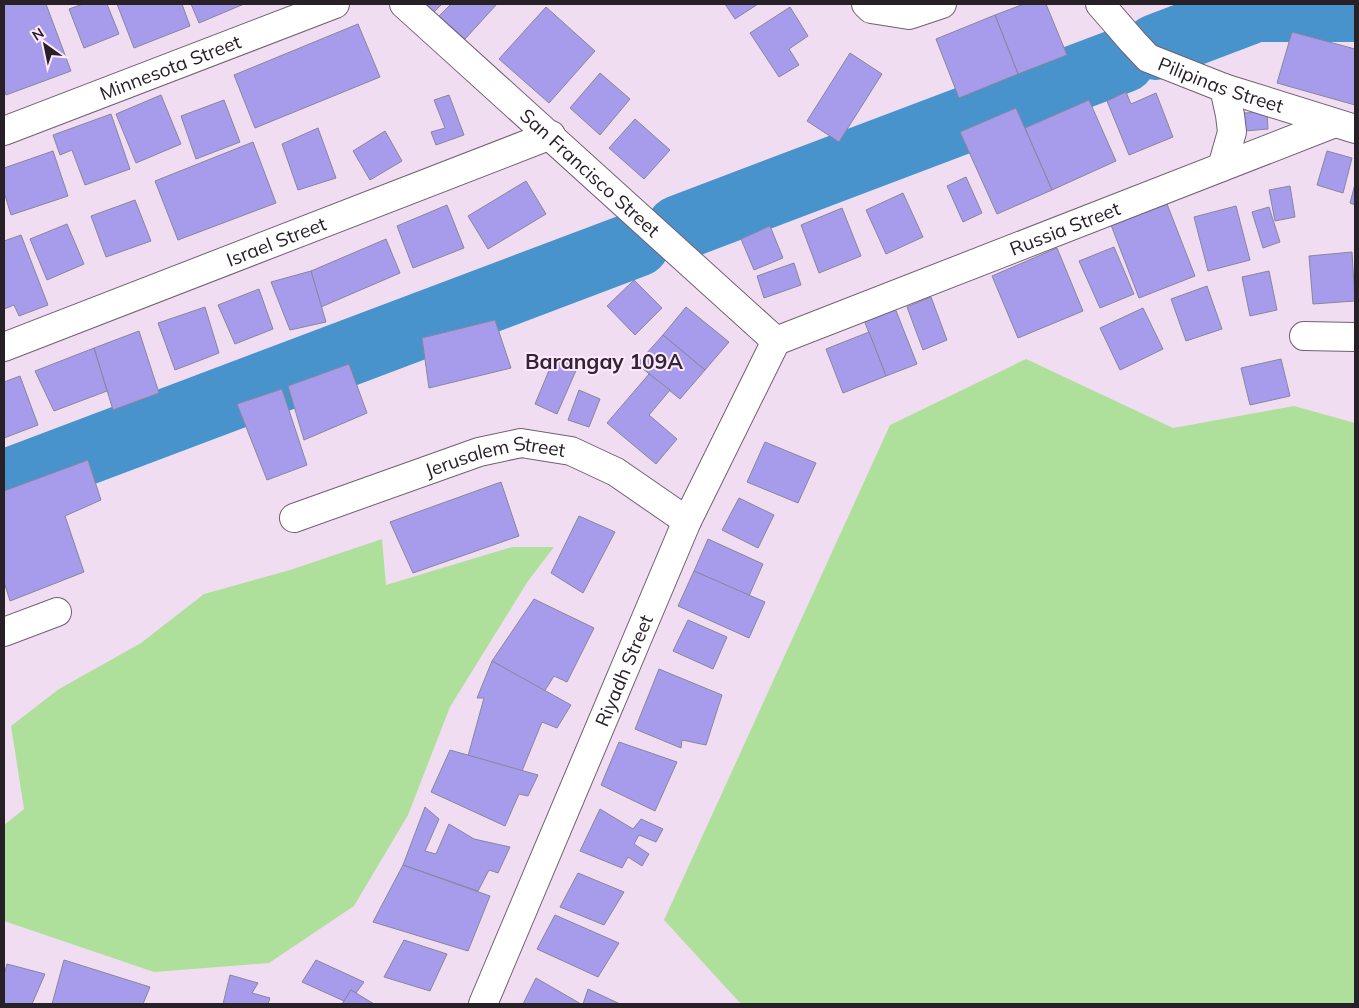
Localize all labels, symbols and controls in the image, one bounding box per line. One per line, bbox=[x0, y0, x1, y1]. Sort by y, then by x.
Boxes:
north arrow bbox=[20, 20, 70, 70]
text: N bbox=[29, 24, 47, 45]
street label: Minnesota Street bbox=[96, 29, 245, 105]
street label: Pilipinas Street bbox=[1155, 51, 1287, 118]
street label: San Francisco Street bbox=[515, 103, 665, 242]
street label: Russia Street bbox=[1006, 196, 1124, 261]
street label: Israel Street bbox=[223, 211, 330, 272]
district label: Barangay 109A bbox=[525, 348, 683, 374]
street label: Jerusalem Street bbox=[422, 430, 568, 482]
street label: Riyadh Street bbox=[590, 611, 658, 730]

